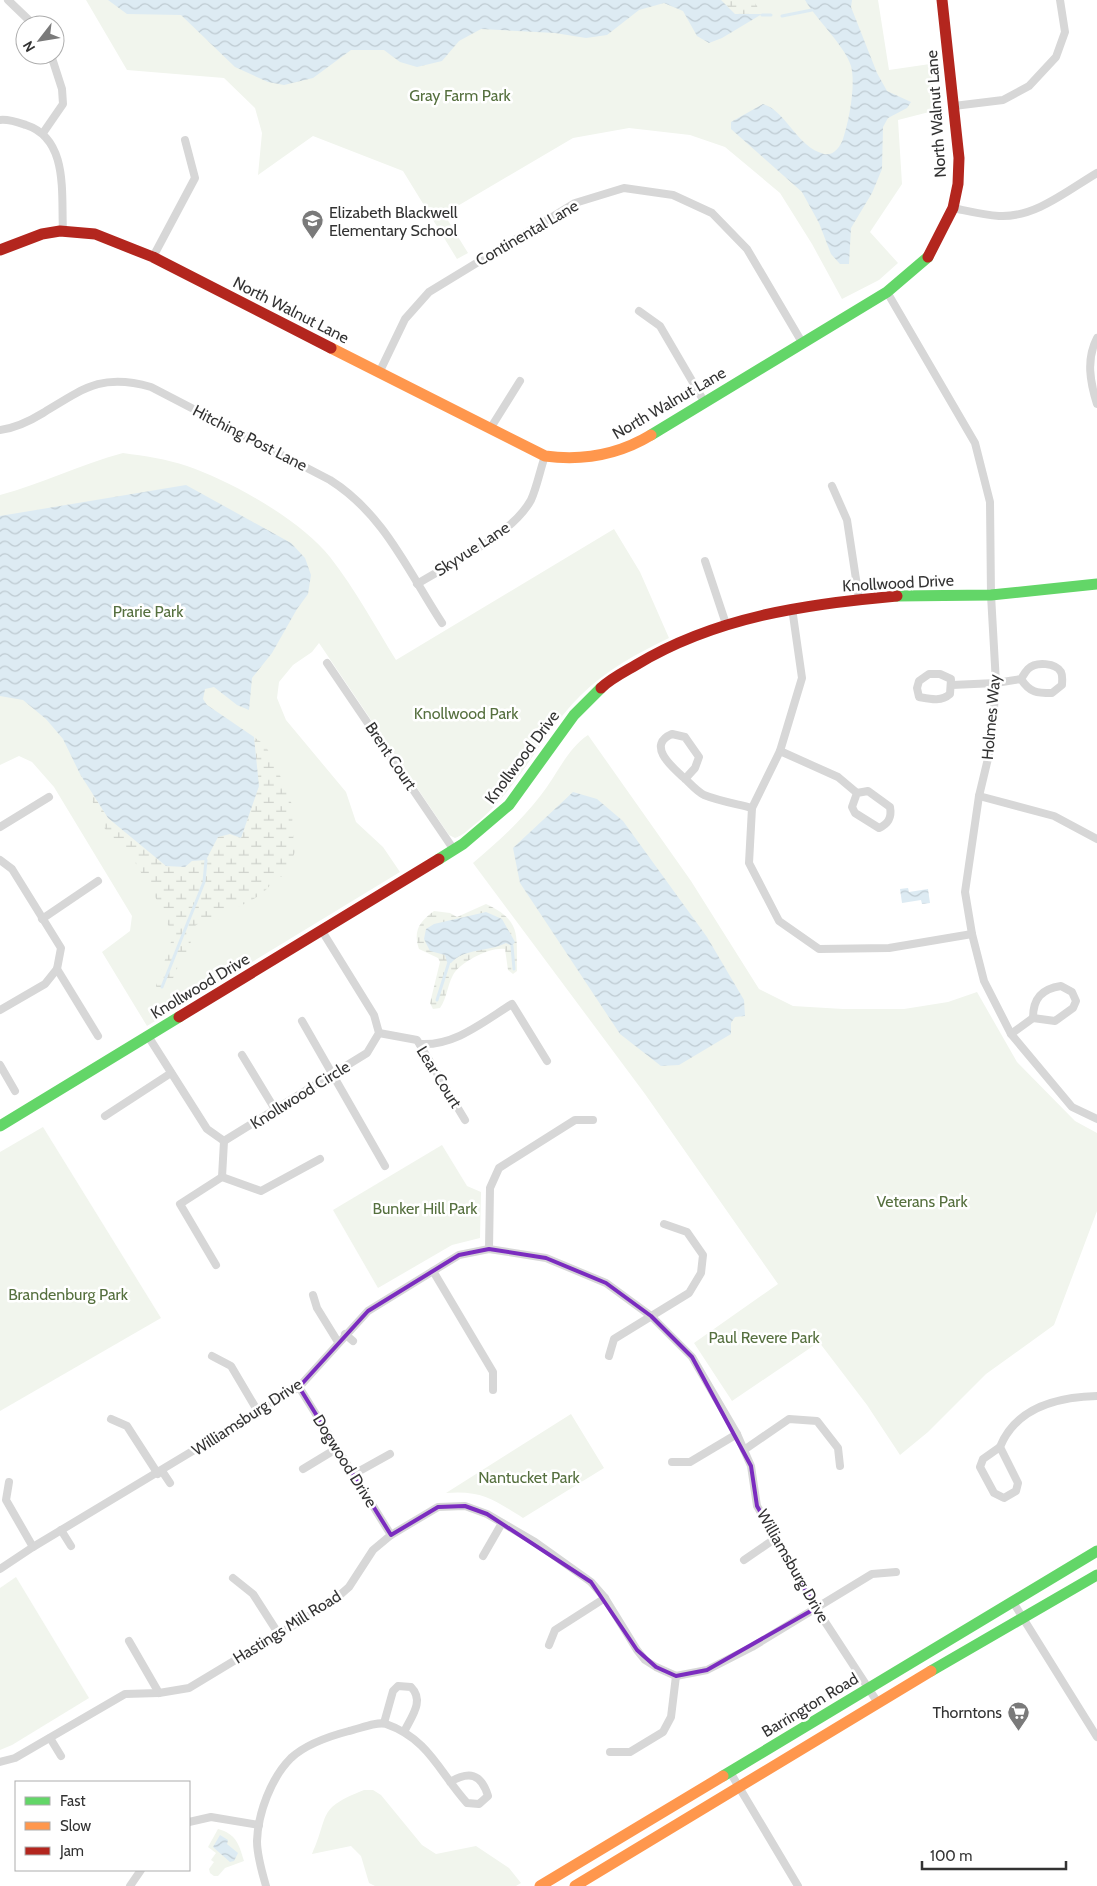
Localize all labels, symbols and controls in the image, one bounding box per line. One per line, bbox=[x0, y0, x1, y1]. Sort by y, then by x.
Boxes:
north arrow bbox=[15, 15, 65, 65]
text: N bbox=[19, 38, 39, 56]
street label: North Walnut Lane bbox=[922, 50, 950, 178]
park label: Gray Farm Park bbox=[409, 86, 511, 105]
street label: Continental Lane bbox=[472, 196, 582, 270]
place label: Elizabeth Blackwell Elementary School bbox=[329, 203, 458, 240]
school or university icon: Elizabeth Blackwell Elementary School bbox=[301, 209, 325, 240]
street label: North Walnut Lane bbox=[230, 273, 352, 347]
street label: North Walnut Lane bbox=[609, 363, 729, 443]
street label: Hitching Post Lane bbox=[190, 401, 310, 475]
street label: Skyvue Lane bbox=[431, 518, 513, 580]
street label: Knollwood Drive bbox=[842, 571, 954, 595]
park label: Prarie Park bbox=[113, 602, 184, 621]
street label: Holmes Way bbox=[978, 673, 1004, 761]
park label: Knollwood Park bbox=[414, 704, 519, 723]
street label: Knollwood Drive bbox=[481, 707, 563, 807]
street label: Brent Court bbox=[361, 719, 421, 794]
street label: Knollwood Drive bbox=[147, 949, 253, 1023]
street label: Lear Court bbox=[412, 1042, 466, 1112]
street label: Knollwood Circle bbox=[247, 1057, 353, 1133]
park label: Veterans Park bbox=[876, 1192, 968, 1211]
park label: Bunker Hill Park bbox=[373, 1199, 478, 1218]
park label: Brandenburg Park bbox=[8, 1285, 129, 1304]
park label: Paul Revere Park bbox=[708, 1328, 820, 1347]
street label: Williamsburg Drive bbox=[188, 1374, 306, 1460]
street label: Dogwood Drive bbox=[309, 1411, 381, 1511]
park label: Nantucket Park bbox=[478, 1468, 581, 1487]
street label: Williamsburg Drive bbox=[753, 1506, 833, 1626]
street label: Hastings Mill Road bbox=[230, 1586, 344, 1668]
street label: Barrington Road bbox=[758, 1669, 862, 1741]
supermarket icon: Thorntons bbox=[1006, 1700, 1030, 1731]
place label: Thorntons bbox=[933, 1703, 1002, 1722]
legend bbox=[15, 1781, 190, 1871]
text: Fast bbox=[60, 1792, 85, 1810]
text: Slow bbox=[60, 1817, 91, 1835]
scale bar bbox=[922, 1838, 1066, 1870]
text: Jam bbox=[59, 1842, 84, 1860]
text: 100 m bbox=[930, 1847, 972, 1865]

